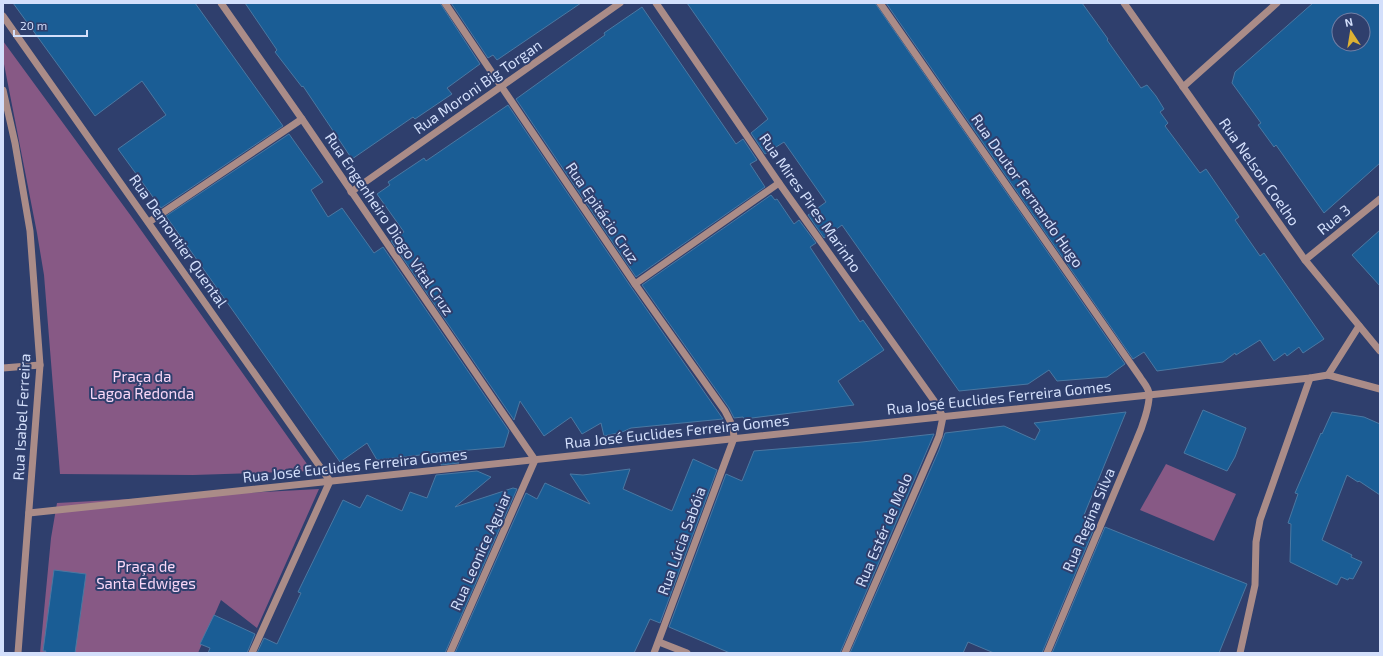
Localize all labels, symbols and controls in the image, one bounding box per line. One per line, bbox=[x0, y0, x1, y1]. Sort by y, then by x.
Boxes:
scale bar bbox=[14, 12, 87, 38]
north arrow bbox=[1331, 12, 1371, 52]
text: N bbox=[1344, 15, 1354, 29]
text: 20 m bbox=[20, 18, 47, 32]
street label: Rua Moroni Big Torgan bbox=[410, 35, 545, 137]
street label: Rua Doutor Fernando Hugo bbox=[968, 110, 1088, 271]
street label: Rua Nelson Coelho bbox=[1216, 114, 1304, 229]
street label: Rua Engenheiro Diogo Vital Cruz bbox=[322, 129, 458, 318]
street label: Rua Mires Pires Marinho bbox=[756, 129, 866, 275]
street label: Rua Epitácio Cruz bbox=[562, 159, 643, 266]
street label: Rua Demontier Quental bbox=[125, 171, 232, 311]
street label: Rua 3 bbox=[1313, 200, 1354, 238]
street label: Rua Isabel Ferreira bbox=[9, 353, 33, 481]
park label: Praça da Lagoa Redonda bbox=[90, 367, 194, 402]
street label: Rua José Euclides Ferreira Gomes bbox=[886, 376, 1112, 418]
street label: Rua José Euclides Ferreira Gomes bbox=[564, 410, 790, 452]
street label: Rua José Euclides Ferreira Gomes bbox=[242, 444, 468, 486]
street label: Rua Regina Silva bbox=[1058, 465, 1118, 574]
street label: Rua Estér de Melo bbox=[851, 470, 915, 589]
street label: Rua Lúcia Sabóia bbox=[653, 484, 709, 597]
street label: Rua Leonice Aguiar bbox=[446, 488, 514, 613]
park label: Praça de Santa Edwiges bbox=[96, 557, 196, 592]

